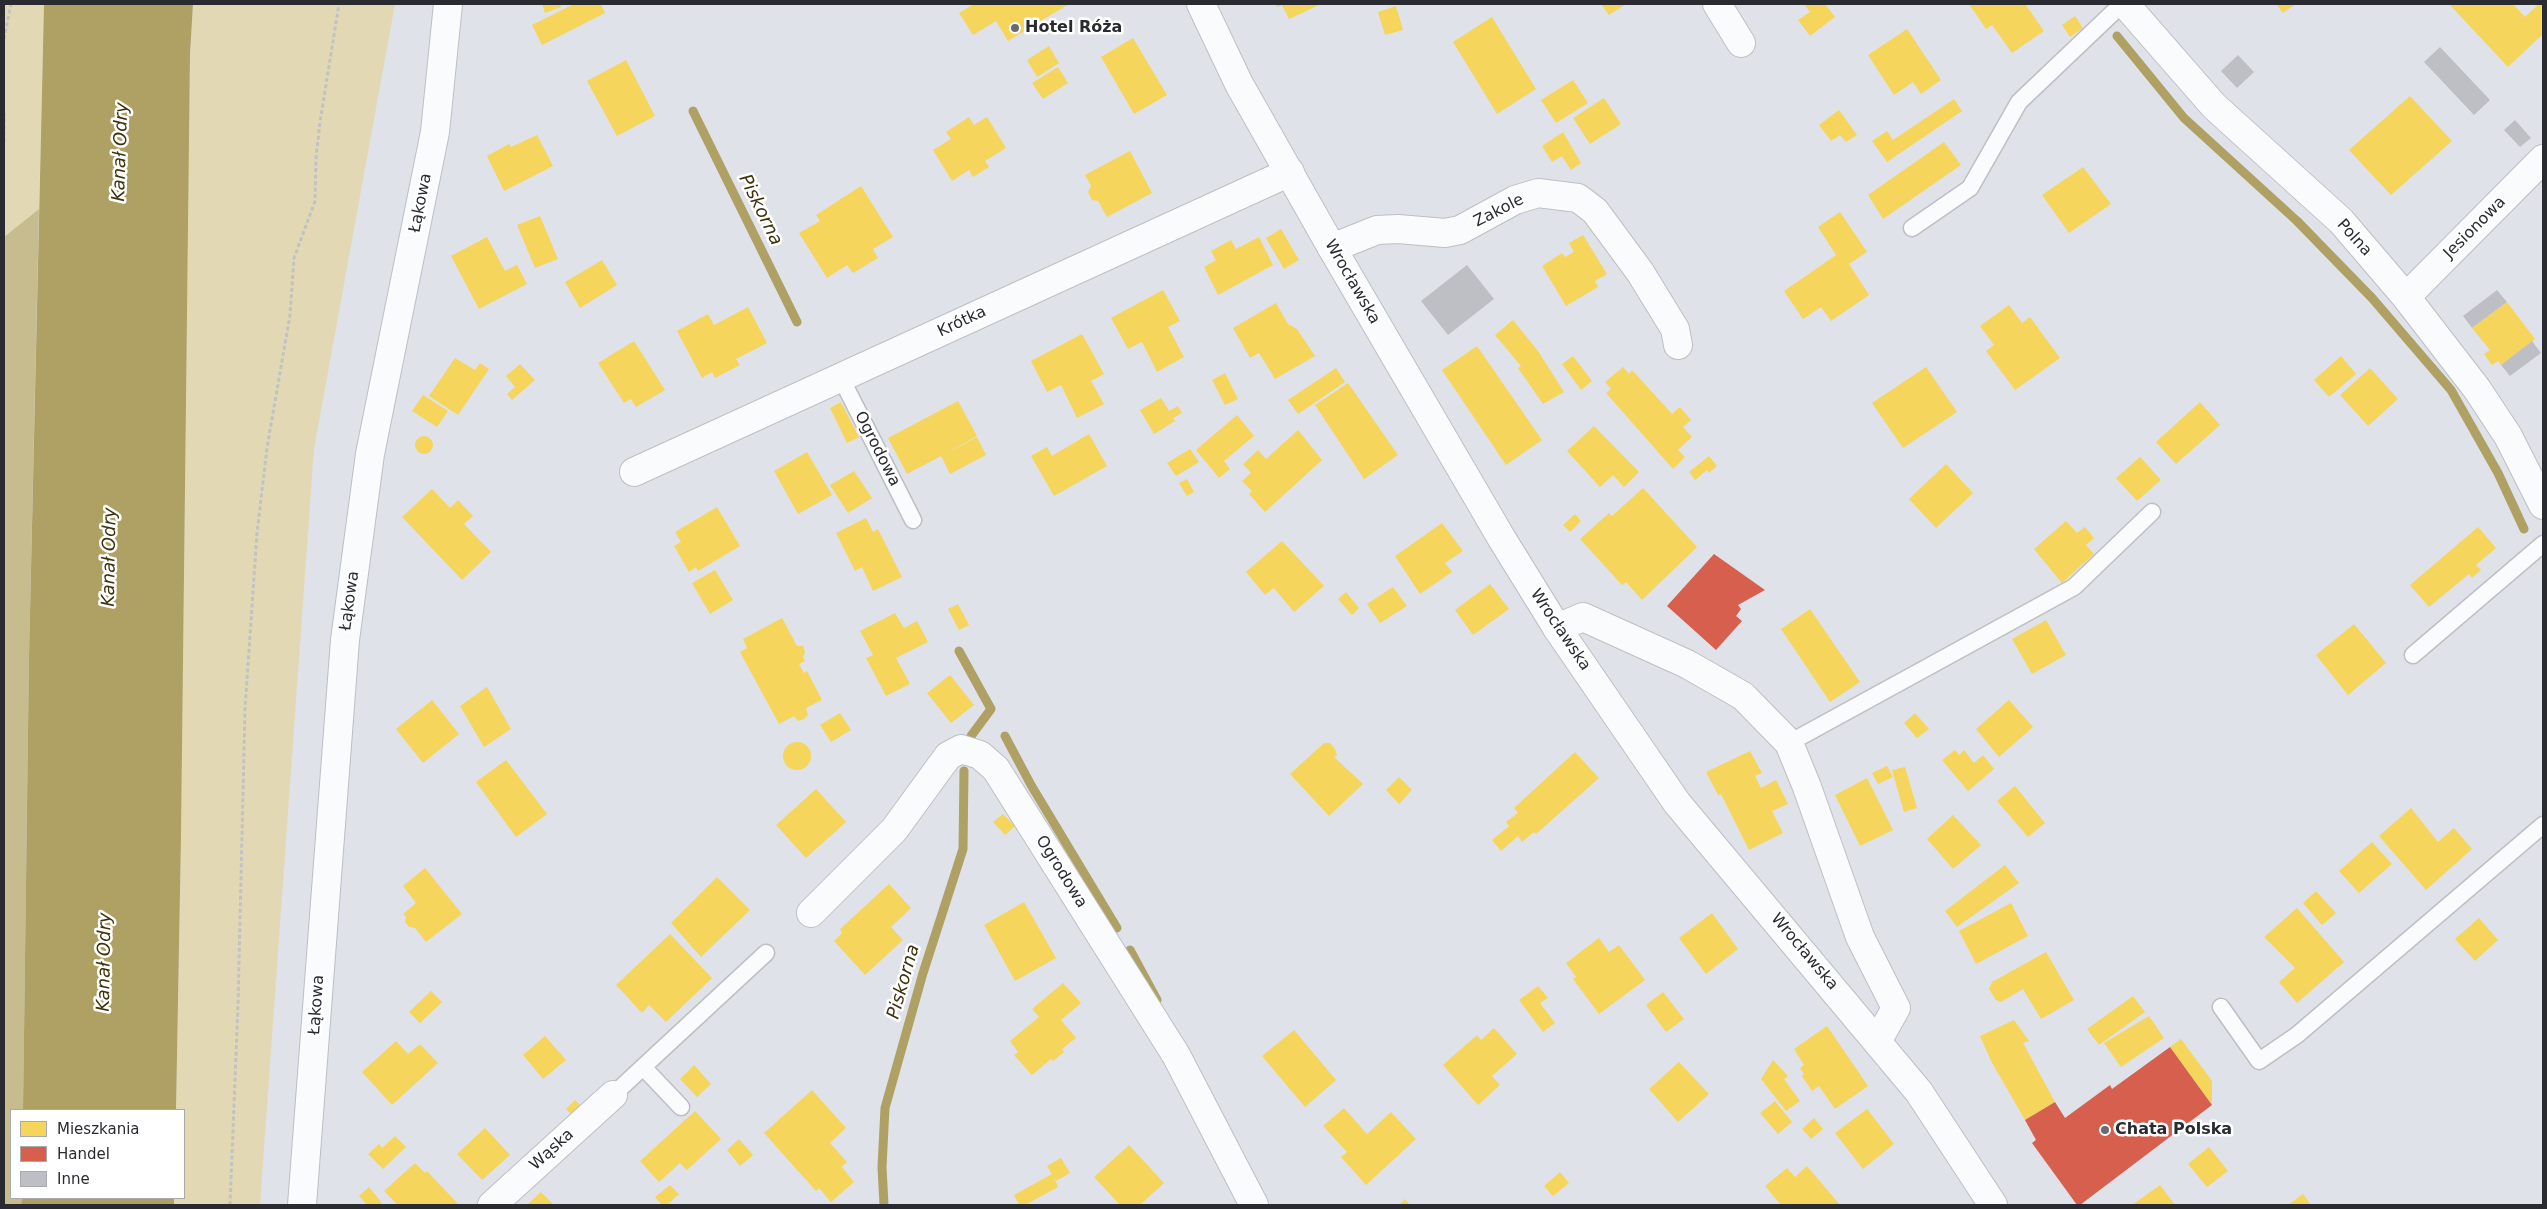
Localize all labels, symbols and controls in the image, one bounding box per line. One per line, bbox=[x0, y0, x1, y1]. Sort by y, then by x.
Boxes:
place label: Hotel Róża bbox=[1025, 18, 1122, 38]
marker: Hotel Róża bbox=[1009, 22, 1021, 34]
water label: Kanał Odry bbox=[108, 102, 134, 202]
water label: Piskorna bbox=[734, 171, 786, 249]
street label: Łąkowa bbox=[406, 172, 436, 234]
street label: Zakole bbox=[1471, 190, 1527, 232]
street label: Jesionowa bbox=[2440, 193, 2510, 263]
street label: Polna bbox=[2332, 216, 2376, 260]
street label: Wrocławska bbox=[1320, 236, 1384, 328]
street label: Krótka bbox=[935, 302, 989, 342]
street label: Ogrodowa bbox=[850, 408, 904, 490]
water label: Kanał Odry bbox=[98, 507, 122, 607]
street label: Łąkowa bbox=[336, 570, 364, 632]
street label: Wrocławska bbox=[1526, 585, 1594, 675]
street label: Ogrodowa bbox=[1031, 832, 1091, 912]
street label: Wrocławska bbox=[1766, 910, 1842, 994]
water label: Kanał Odry bbox=[93, 912, 117, 1012]
water label: Piskorna bbox=[883, 942, 925, 1022]
street label: Łąkowa bbox=[305, 974, 329, 1036]
legend bbox=[10, 1109, 185, 1199]
text: Mieszkania bbox=[57, 1120, 140, 1138]
place label: Chata Polska bbox=[2115, 1120, 2232, 1140]
marker: Chata Polska bbox=[2099, 1124, 2111, 1136]
street label: Wąska bbox=[526, 1125, 578, 1175]
text: Handel bbox=[57, 1145, 110, 1163]
text: Inne bbox=[57, 1170, 90, 1188]

